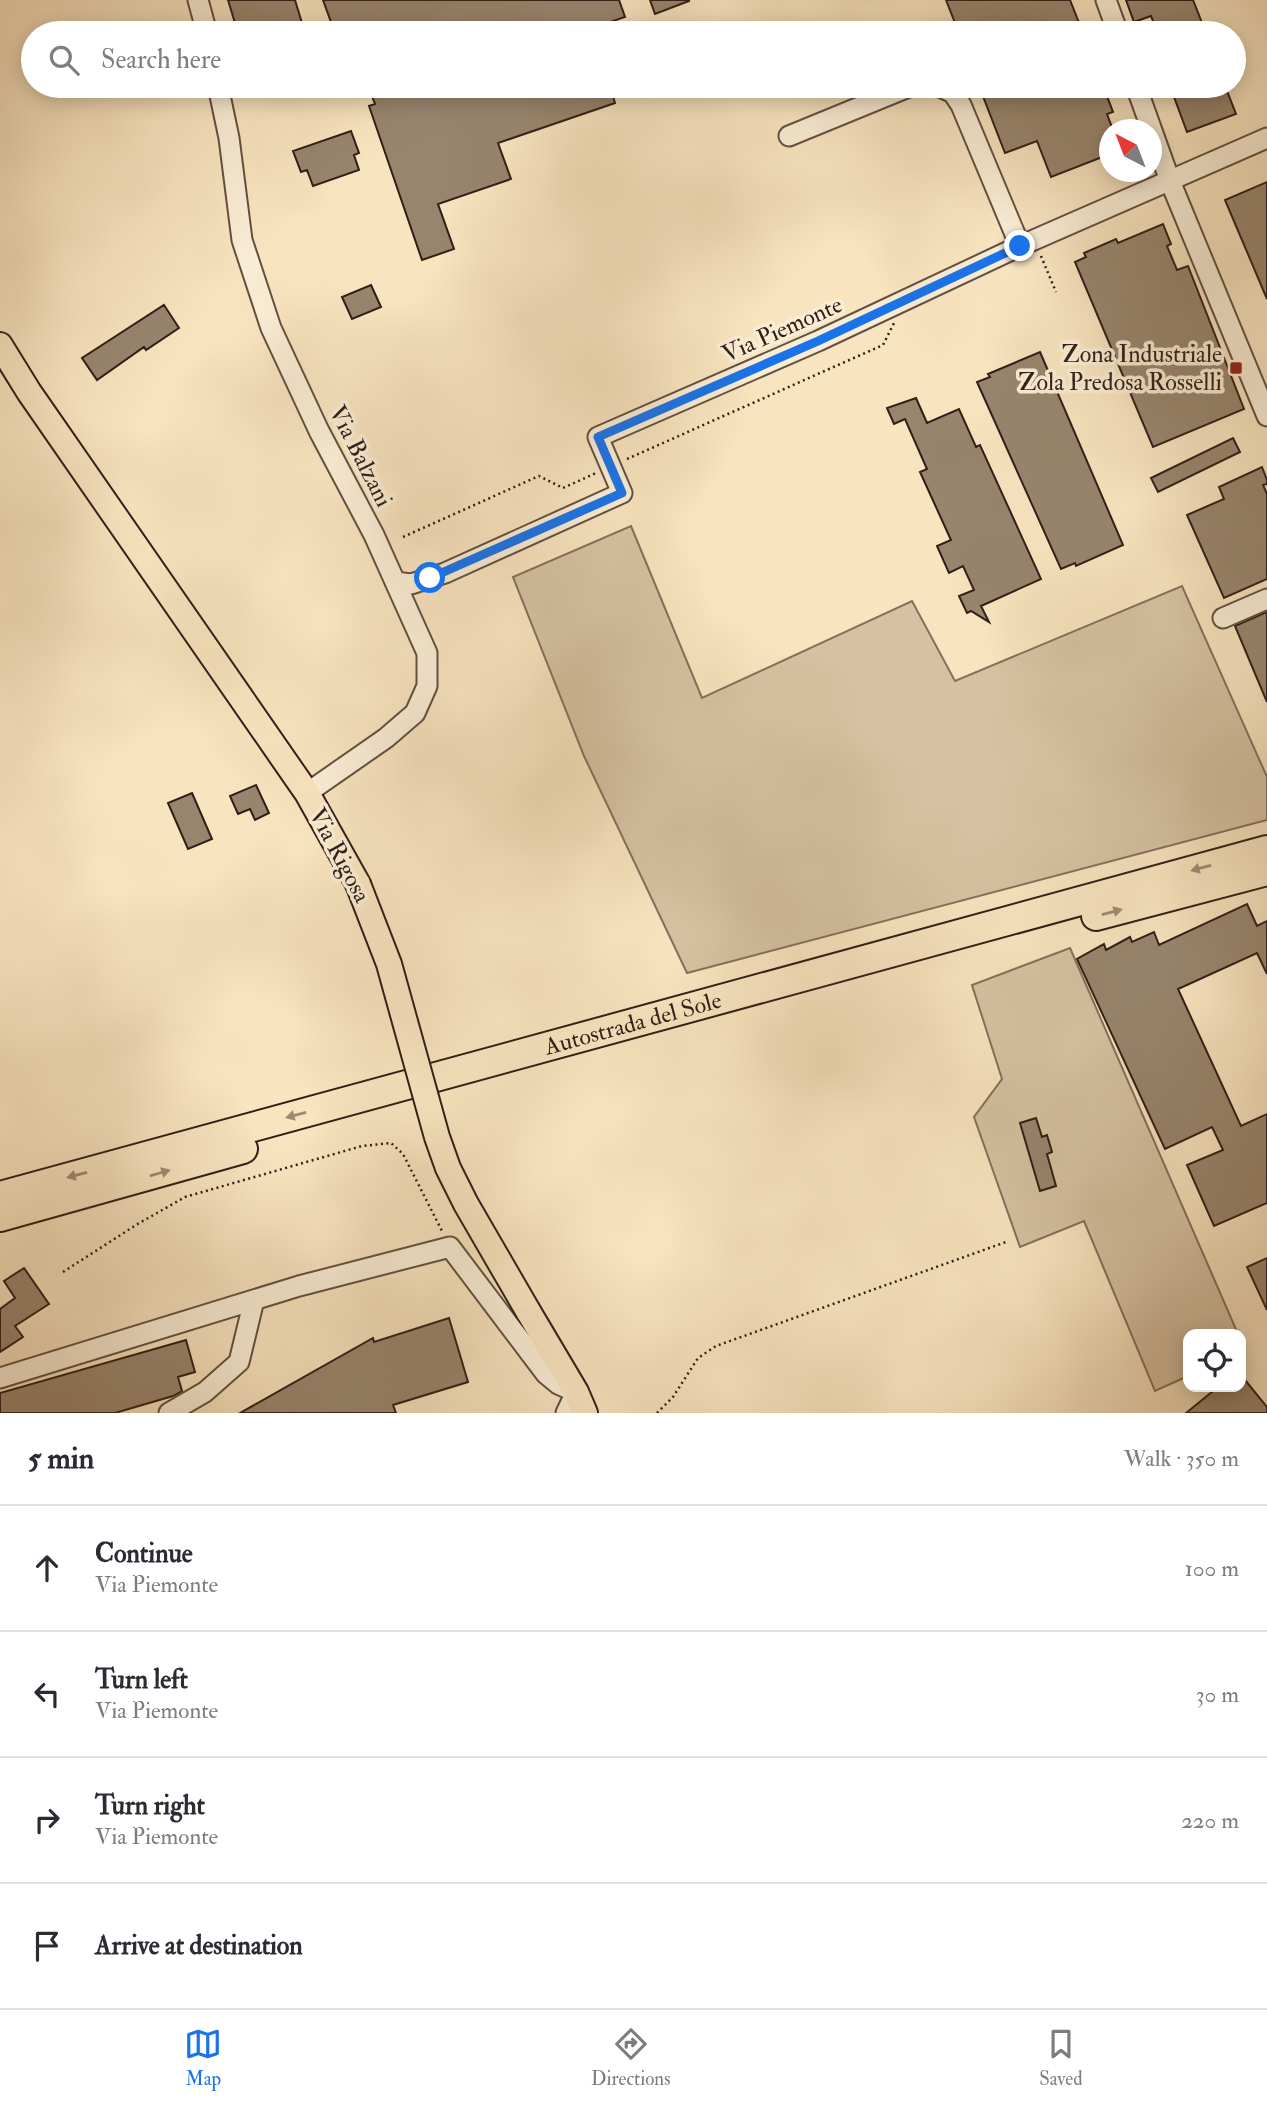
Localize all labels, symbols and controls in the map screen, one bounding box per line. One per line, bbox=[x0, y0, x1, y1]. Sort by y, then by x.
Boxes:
search box bbox=[21, 21, 1246, 98]
icon: search bbox=[45, 41, 83, 79]
text: Search here bbox=[101, 44, 221, 76]
north arrow bbox=[1099, 119, 1162, 182]
route end bbox=[1004, 230, 1035, 261]
street label: Via Piemonte bbox=[717, 289, 847, 370]
place label: Zona Industriale Zola Predosa Rosselli bbox=[1019, 339, 1222, 398]
marker: Zona Industriale Zola Predosa Rosselli bbox=[1228, 360, 1244, 376]
street label: Via Balzani bbox=[322, 400, 399, 512]
route start bbox=[414, 562, 445, 593]
street label: Via Rigosa bbox=[302, 802, 378, 909]
one-way arrow bbox=[1190, 863, 1211, 873]
one-way arrow bbox=[1101, 906, 1123, 917]
street label: Autostrada del Sole bbox=[540, 985, 725, 1063]
one-way arrow bbox=[285, 1110, 306, 1120]
one-way arrow bbox=[150, 1167, 171, 1177]
one-way arrow bbox=[66, 1170, 88, 1181]
map controls bbox=[1183, 1329, 1246, 1392]
button: locate bbox=[1183, 1329, 1246, 1392]
text: 5 min bbox=[28, 1440, 94, 1477]
text: Walk · 350 m bbox=[1124, 1444, 1239, 1473]
text: Continue bbox=[95, 1538, 193, 1570]
icon: ahead bbox=[28, 1549, 66, 1587]
text: 100 m bbox=[1185, 1554, 1239, 1583]
text: Via Piemonte bbox=[95, 1570, 218, 1599]
text: Turn left bbox=[95, 1664, 188, 1696]
icon: left bbox=[28, 1675, 66, 1713]
text: 30 m bbox=[1196, 1680, 1239, 1709]
text: Via Piemonte bbox=[95, 1696, 218, 1725]
text: Turn right bbox=[95, 1790, 205, 1822]
icon: right bbox=[28, 1801, 66, 1839]
text: 220 m bbox=[1181, 1806, 1239, 1835]
text: Via Piemonte bbox=[95, 1822, 218, 1851]
icon: arrive bbox=[28, 1927, 66, 1965]
text: Arrive at destination bbox=[95, 1930, 303, 1962]
tab: Map bbox=[184, 2025, 222, 2091]
tab: Directions bbox=[591, 2025, 671, 2091]
tab: Saved bbox=[1039, 2025, 1083, 2091]

